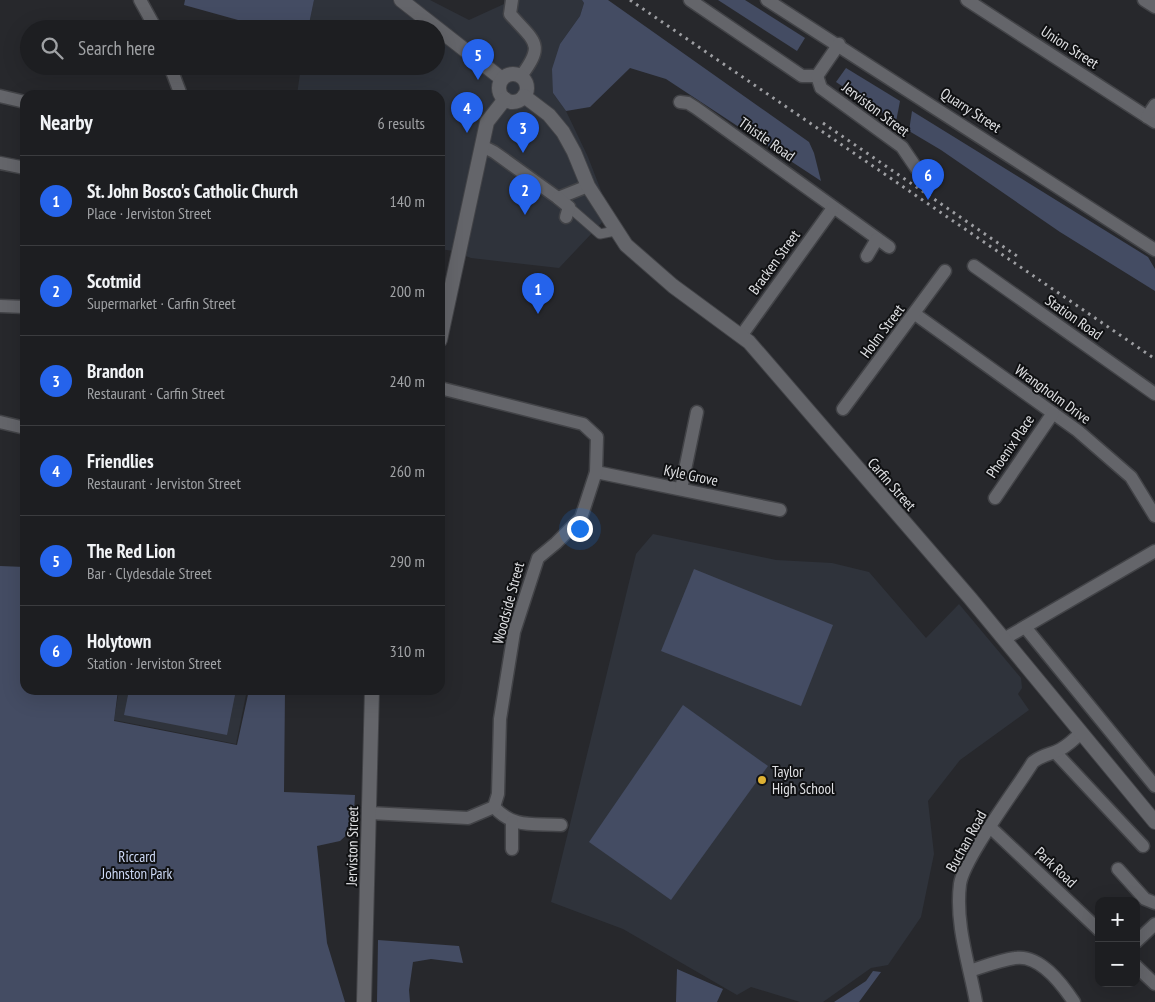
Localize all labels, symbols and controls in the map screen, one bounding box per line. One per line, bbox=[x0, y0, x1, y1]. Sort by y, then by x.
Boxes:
search box bbox=[20, 20, 445, 75]
street label: Union Street bbox=[1038, 21, 1102, 73]
icon: search bbox=[38, 34, 66, 62]
text: Search here bbox=[78, 36, 155, 60]
pin: 5 bbox=[462, 39, 494, 80]
street label: Jerviston Street bbox=[838, 77, 913, 140]
street label: Quarry Street bbox=[937, 83, 1005, 137]
pin: 4 bbox=[451, 92, 483, 133]
text: Nearby bbox=[40, 109, 93, 136]
pin: 3 bbox=[507, 112, 539, 153]
text: 6 results bbox=[378, 113, 425, 133]
street label: Thistle Road bbox=[735, 113, 799, 165]
pin: 6 bbox=[912, 159, 944, 200]
pin: 2 bbox=[509, 174, 541, 215]
text: St. John Bosco's Catholic Church bbox=[87, 179, 298, 203]
text: 1 bbox=[52, 191, 60, 211]
text: 140 m bbox=[390, 191, 425, 211]
text: Place · Jerviston Street bbox=[87, 203, 211, 223]
street label: Bracken Street bbox=[744, 226, 804, 298]
text: Scotmid bbox=[87, 269, 141, 293]
pin: 1 bbox=[522, 273, 554, 314]
text: 2 bbox=[52, 281, 60, 301]
text: 200 m bbox=[390, 281, 425, 301]
street label: Station Road bbox=[1042, 290, 1106, 344]
text: Supermarket · Carfin Street bbox=[87, 293, 236, 313]
street label: Holm Street bbox=[856, 301, 908, 361]
text: Brandon bbox=[87, 359, 144, 383]
street label: Wrangholm Drive bbox=[1011, 360, 1095, 428]
text: 3 bbox=[52, 371, 60, 391]
text: 240 m bbox=[390, 371, 425, 391]
text: Restaurant · Carfin Street bbox=[87, 383, 225, 403]
street label: Phoenix Place bbox=[982, 411, 1038, 481]
text: Friendlies bbox=[87, 449, 154, 473]
street label: Carfin Street bbox=[864, 454, 920, 514]
street label: Kyle Grove bbox=[662, 460, 720, 490]
text: 4 bbox=[52, 461, 60, 481]
text: 260 m bbox=[390, 461, 425, 481]
text: Restaurant · Jerviston Street bbox=[87, 473, 241, 493]
your location bbox=[567, 516, 593, 542]
text: The Red Lion bbox=[87, 539, 175, 563]
text: 5 bbox=[52, 551, 60, 571]
text: 290 m bbox=[390, 551, 425, 571]
street label: Woodside Street bbox=[488, 560, 528, 646]
text: Bar · Clydesdale Street bbox=[87, 563, 212, 583]
text: Holytown bbox=[87, 629, 151, 653]
text: 6 bbox=[52, 641, 60, 661]
text: 310 m bbox=[390, 641, 425, 661]
text: Station · Jerviston Street bbox=[87, 653, 221, 673]
place label: Taylor High School bbox=[772, 762, 835, 798]
marker: Taylor High School bbox=[756, 774, 768, 786]
street label: Jerviston Street bbox=[342, 806, 362, 887]
street label: Buchan Road bbox=[941, 807, 991, 875]
street label: Park Road bbox=[1031, 843, 1081, 891]
park label: Riccard Johnston Park bbox=[101, 847, 173, 883]
map controls bbox=[1095, 897, 1140, 987]
button: + bbox=[1095, 897, 1140, 942]
button: − bbox=[1095, 942, 1140, 987]

